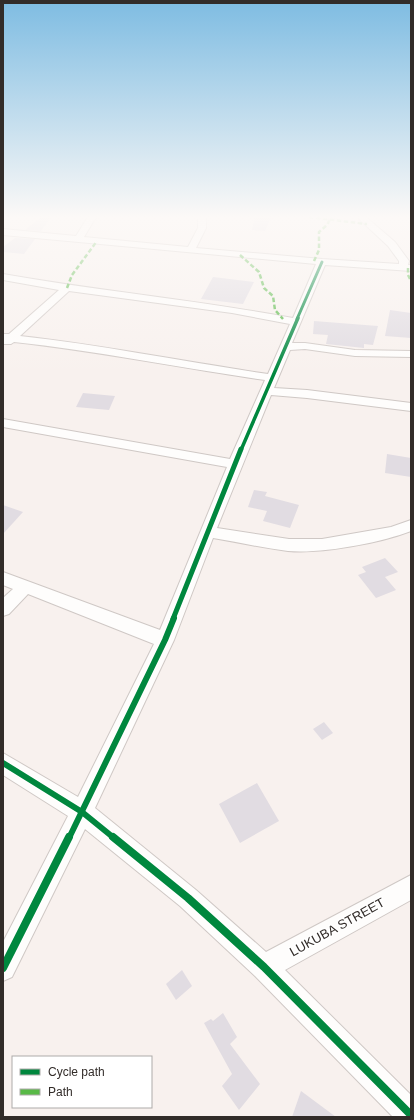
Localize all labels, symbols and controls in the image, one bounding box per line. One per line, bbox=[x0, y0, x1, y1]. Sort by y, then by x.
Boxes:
street label: LUKUBA STREET bbox=[287, 895, 387, 959]
legend bbox=[12, 1056, 152, 1108]
text: Cycle path bbox=[48, 1065, 105, 1079]
text: Path bbox=[48, 1085, 73, 1099]

